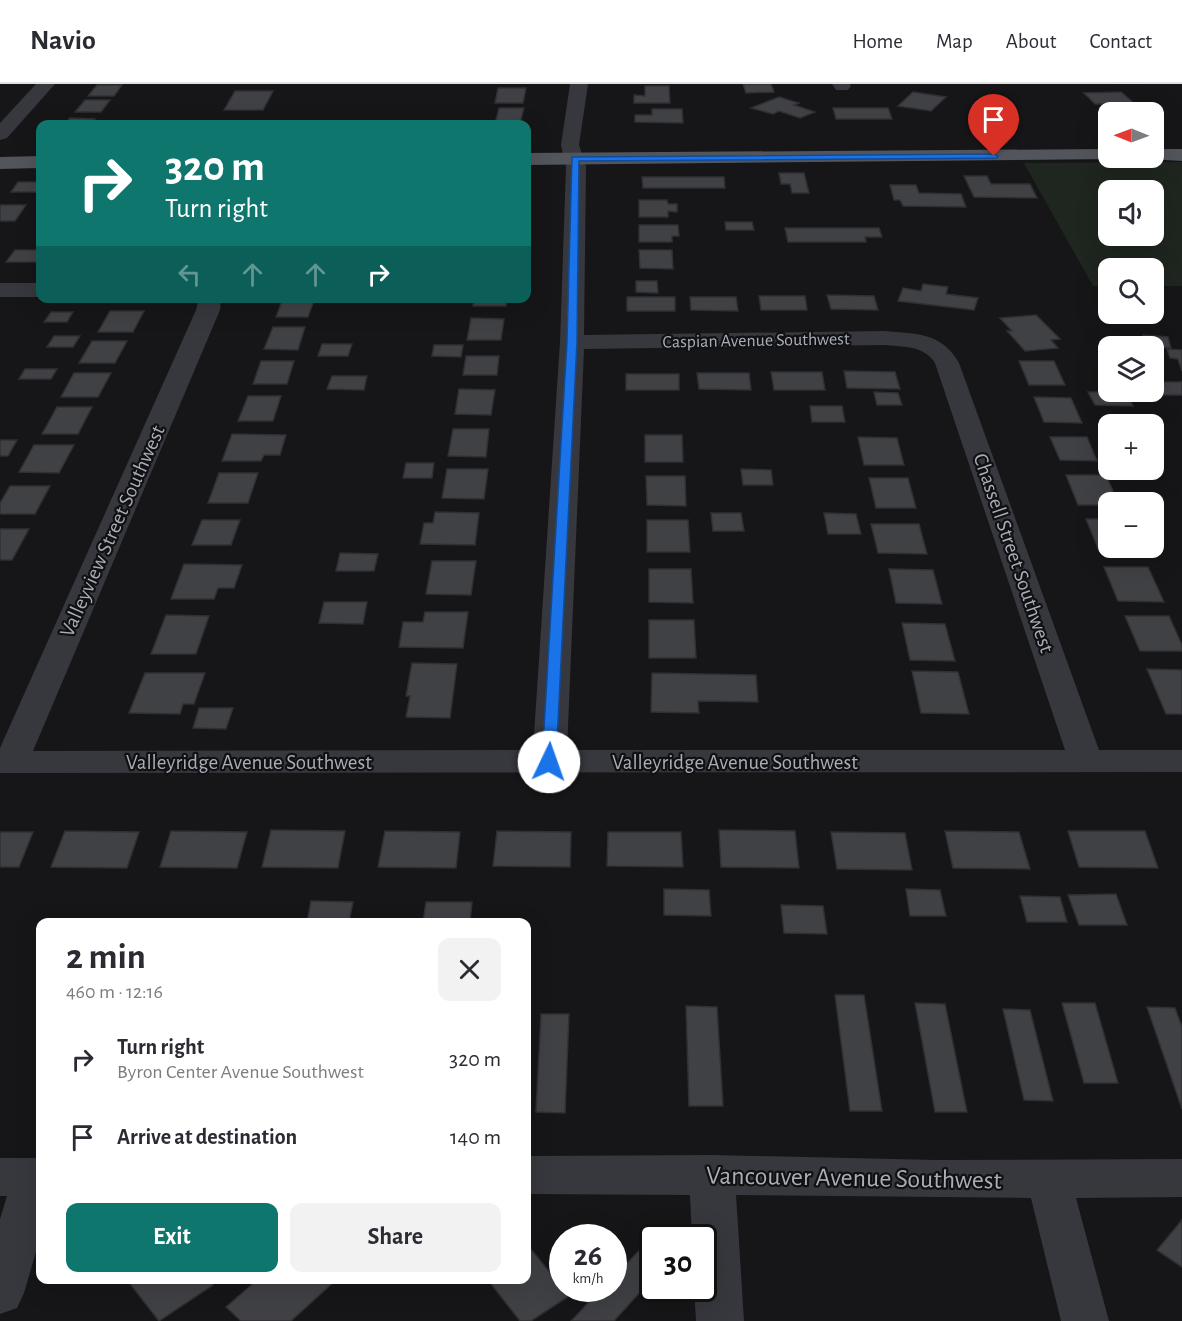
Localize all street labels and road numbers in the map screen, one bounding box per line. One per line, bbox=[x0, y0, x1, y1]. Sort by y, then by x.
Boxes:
street label: Caspian Avenue Southwest bbox=[662, 330, 850, 352]
street label: Valleyview Street Southwest bbox=[56, 422, 169, 640]
street label: Chassell Street Southwest bbox=[970, 451, 1058, 656]
street label: Valleyridge Avenue Southwest bbox=[126, 752, 372, 773]
street label: Valleyridge Avenue Southwest bbox=[612, 752, 858, 773]
street label: Vancouver Avenue Southwest bbox=[706, 1162, 1002, 1194]

